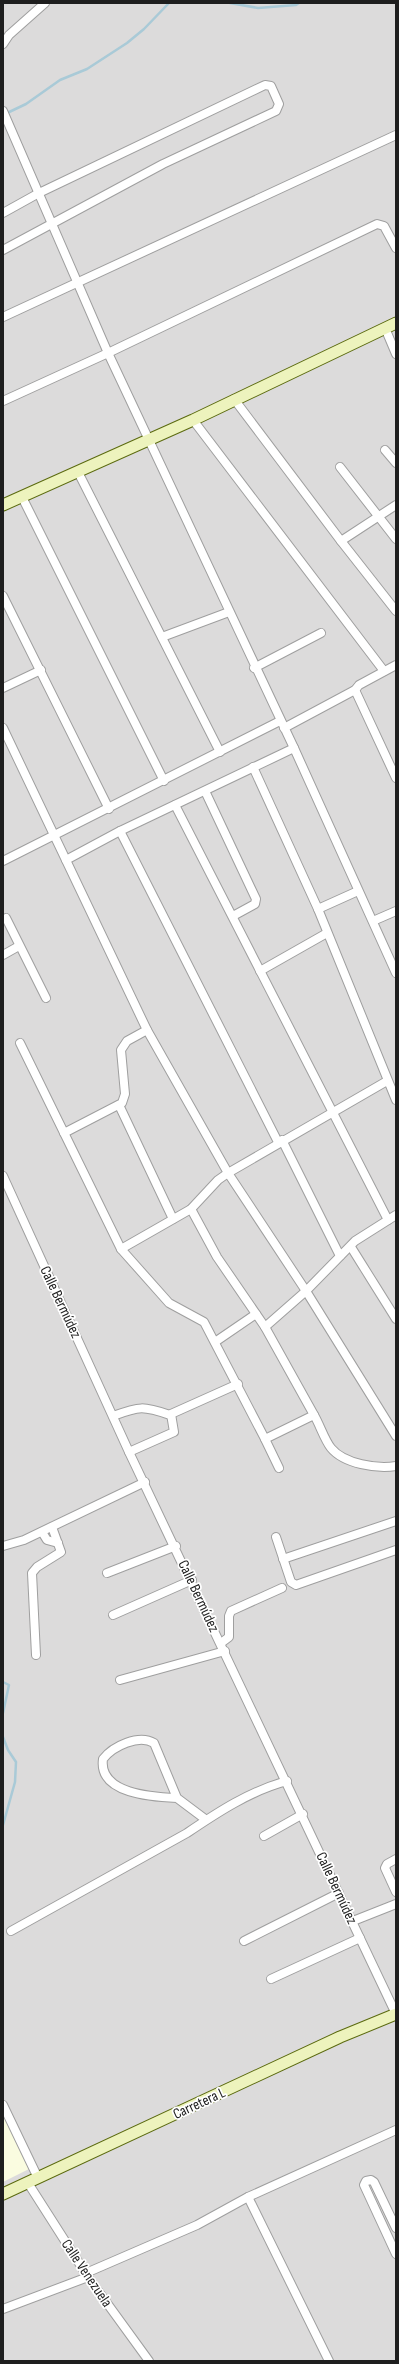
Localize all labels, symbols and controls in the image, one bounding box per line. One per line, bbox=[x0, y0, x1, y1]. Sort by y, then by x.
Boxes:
street label: Calle Bermúdez bbox=[36, 1263, 86, 1342]
street label: Calle Bermúdez bbox=[174, 1557, 224, 1636]
street label: Calle Bermúdez bbox=[312, 1849, 362, 1928]
street label: Carretera L bbox=[170, 2083, 229, 2124]
street label: Calle Venezuela bbox=[57, 2236, 116, 2311]

